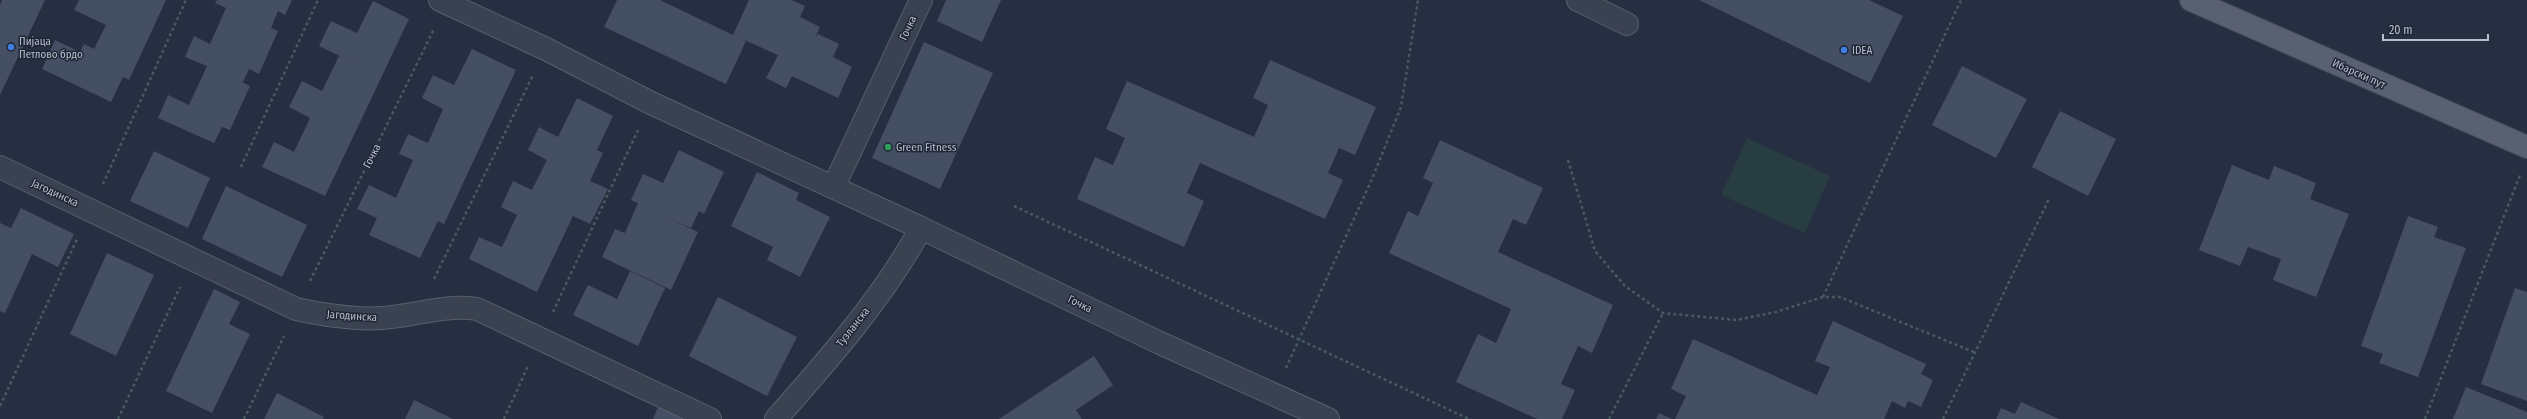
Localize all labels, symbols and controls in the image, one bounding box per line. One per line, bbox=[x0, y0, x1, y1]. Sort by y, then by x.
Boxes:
street label: Гочка bbox=[897, 14, 919, 42]
scale bar bbox=[2383, 16, 2488, 42]
text: 20 m bbox=[2389, 23, 2413, 37]
place label: Пијаца Петлово брдо bbox=[19, 35, 83, 61]
marker: Пијаца Петлово брдо bbox=[6, 42, 16, 52]
place label: IDEA bbox=[1852, 44, 1872, 57]
marker: IDEA bbox=[1839, 45, 1849, 55]
street label: Ибарски пут bbox=[2330, 56, 2388, 92]
place label: Green Fitness bbox=[896, 141, 957, 154]
street label: Гочка bbox=[361, 142, 383, 170]
marker: Green Fitness bbox=[883, 142, 893, 152]
street label: Јагодинска bbox=[29, 176, 81, 210]
street label: Гочка bbox=[1066, 293, 1094, 315]
street label: Тузланска bbox=[834, 305, 872, 349]
street label: Јагодинска bbox=[326, 308, 378, 324]

